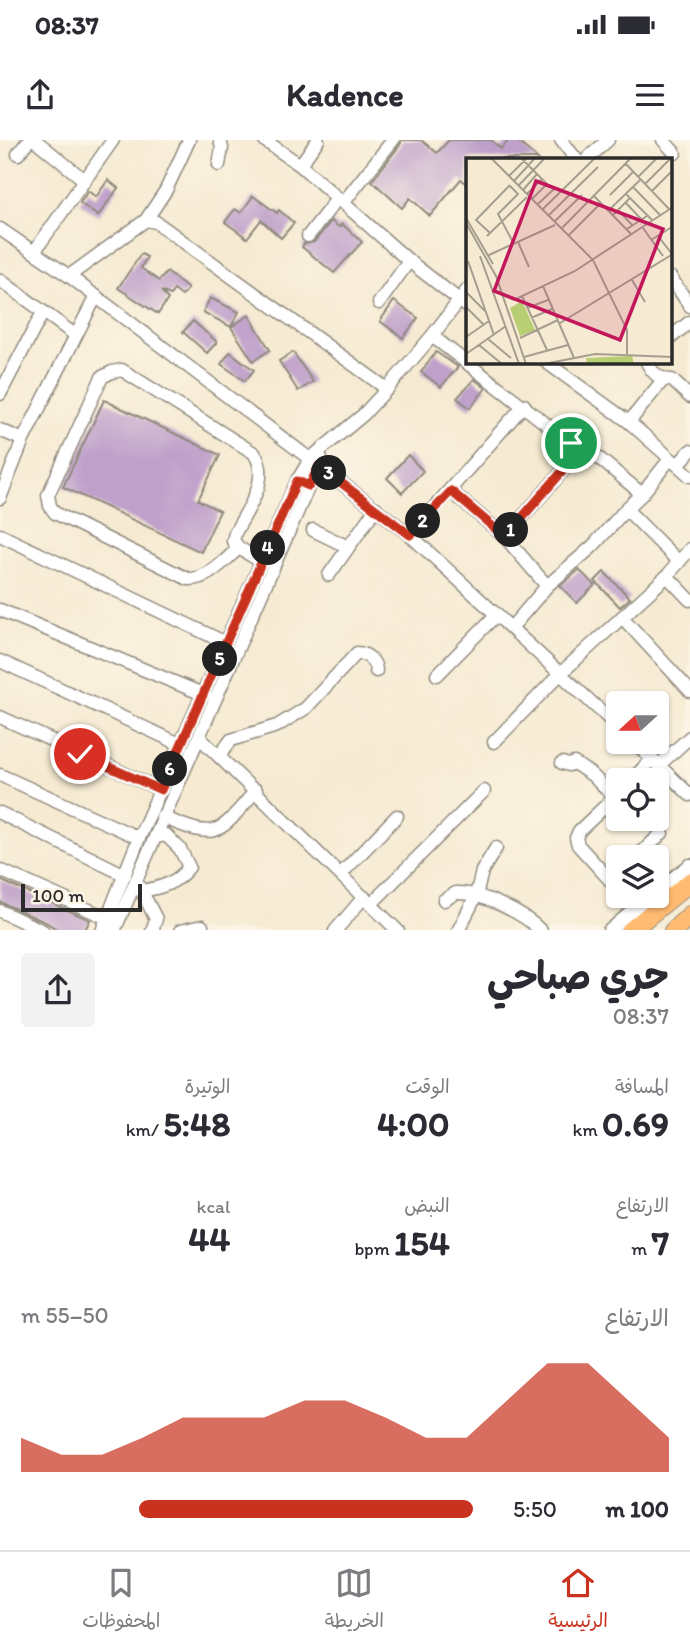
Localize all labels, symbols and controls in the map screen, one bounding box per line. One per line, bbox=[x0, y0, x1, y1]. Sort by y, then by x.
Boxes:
text: 08:37 bbox=[35, 9, 99, 41]
icon: share bbox=[21, 76, 59, 114]
text: Kadence bbox=[286, 76, 404, 114]
icon: menu bbox=[631, 76, 669, 114]
inset map bbox=[466, 158, 672, 364]
pin bbox=[541, 413, 601, 473]
icon: arrive bbox=[552, 424, 590, 462]
pin: 3 bbox=[312, 456, 346, 490]
text: 3 bbox=[323, 461, 334, 484]
pin: 2 bbox=[406, 504, 440, 538]
text: 2 bbox=[418, 509, 428, 532]
pin: 1 bbox=[494, 512, 528, 548]
text: 1 bbox=[506, 518, 515, 541]
pin: 4 bbox=[250, 530, 286, 566]
text: 4 bbox=[262, 536, 273, 559]
pin: 5 bbox=[202, 642, 238, 676]
text: 5 bbox=[215, 647, 224, 670]
north arrow bbox=[606, 691, 668, 754]
map controls bbox=[606, 691, 669, 908]
pin bbox=[50, 724, 110, 784]
icon: check bbox=[61, 735, 99, 773]
pin: 6 bbox=[152, 752, 188, 786]
text: 6 bbox=[164, 757, 175, 780]
button: locate bbox=[606, 768, 669, 831]
button: layers bbox=[606, 845, 669, 908]
scale bar bbox=[21, 881, 142, 913]
text: 100 m bbox=[32, 884, 84, 907]
button: share bbox=[21, 953, 95, 1027]
text: جري صباحي bbox=[487, 953, 669, 999]
text: 08:37 bbox=[613, 1002, 669, 1030]
text: الوتيرة bbox=[184, 1075, 230, 1098]
text: الوقت bbox=[405, 1075, 450, 1098]
text: المسافة bbox=[615, 1075, 669, 1098]
text: 5:48 bbox=[163, 1103, 230, 1145]
text: 4:00 bbox=[377, 1103, 450, 1145]
text: 0.69 bbox=[602, 1103, 669, 1145]
text: /km bbox=[126, 1118, 163, 1141]
text: km bbox=[573, 1118, 602, 1141]
text: النبض bbox=[404, 1194, 450, 1217]
text: الارتفاع bbox=[616, 1194, 669, 1217]
text: kcal bbox=[197, 1195, 230, 1218]
text: 44 bbox=[188, 1218, 230, 1260]
text: 154 bbox=[394, 1222, 450, 1264]
text: 7 bbox=[652, 1222, 669, 1264]
text: bpm bbox=[354, 1237, 394, 1260]
text: m bbox=[631, 1237, 652, 1260]
text: 50–55 m bbox=[21, 1301, 109, 1329]
text: الارتفاع bbox=[605, 1304, 669, 1332]
text: 5:50 bbox=[513, 1495, 557, 1523]
text: 100 m bbox=[605, 1495, 669, 1523]
tab: المحفوظات bbox=[82, 1564, 160, 1637]
tab: الخريطة bbox=[325, 1564, 384, 1637]
tab: الرئيسية bbox=[548, 1564, 608, 1637]

